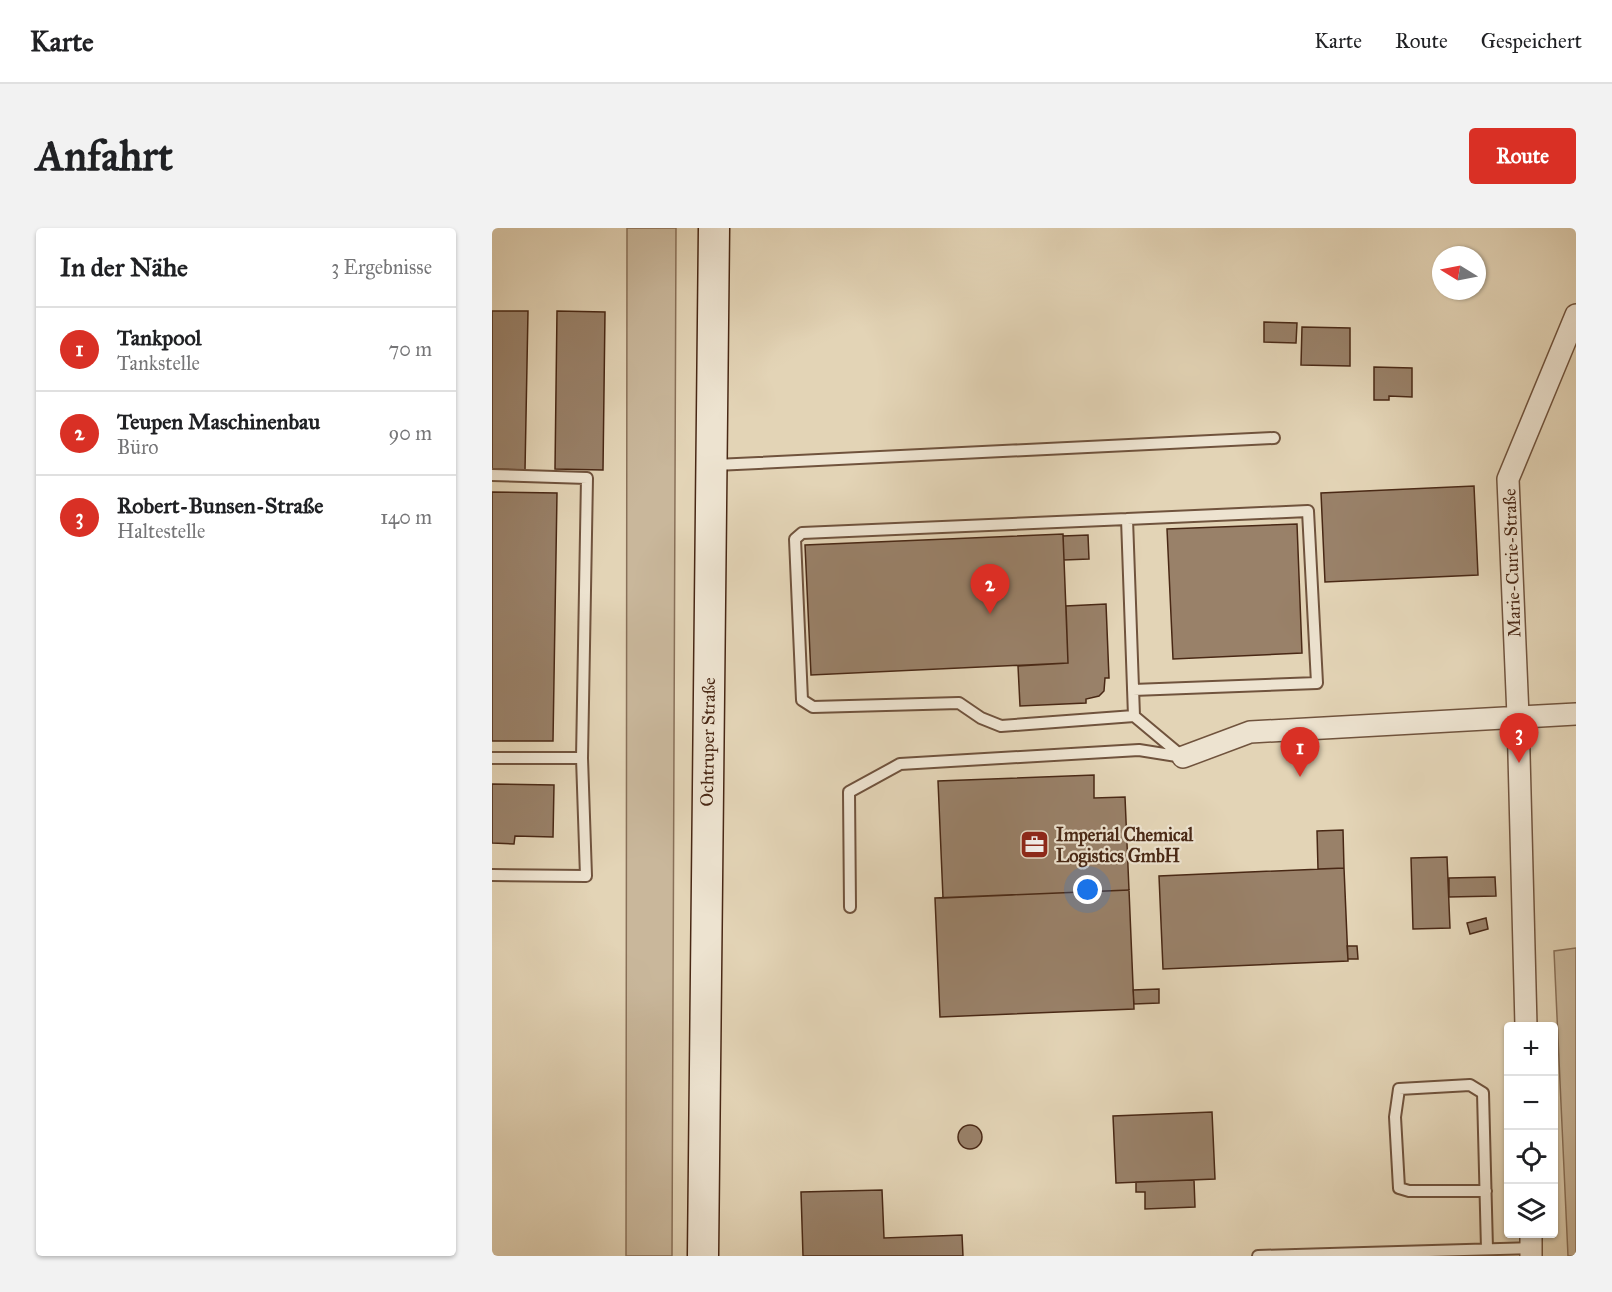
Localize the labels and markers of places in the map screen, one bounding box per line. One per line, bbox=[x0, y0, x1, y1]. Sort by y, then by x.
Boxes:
pin: 2 bbox=[970, 564, 1010, 614]
pin: 3 bbox=[1500, 714, 1538, 763]
pin: 1 bbox=[1280, 728, 1320, 777]
place label: Imperial Chemical Logistics GmbH bbox=[1056, 824, 1194, 868]
office icon: Imperial Chemical Logistics GmbH bbox=[1019, 829, 1051, 861]

